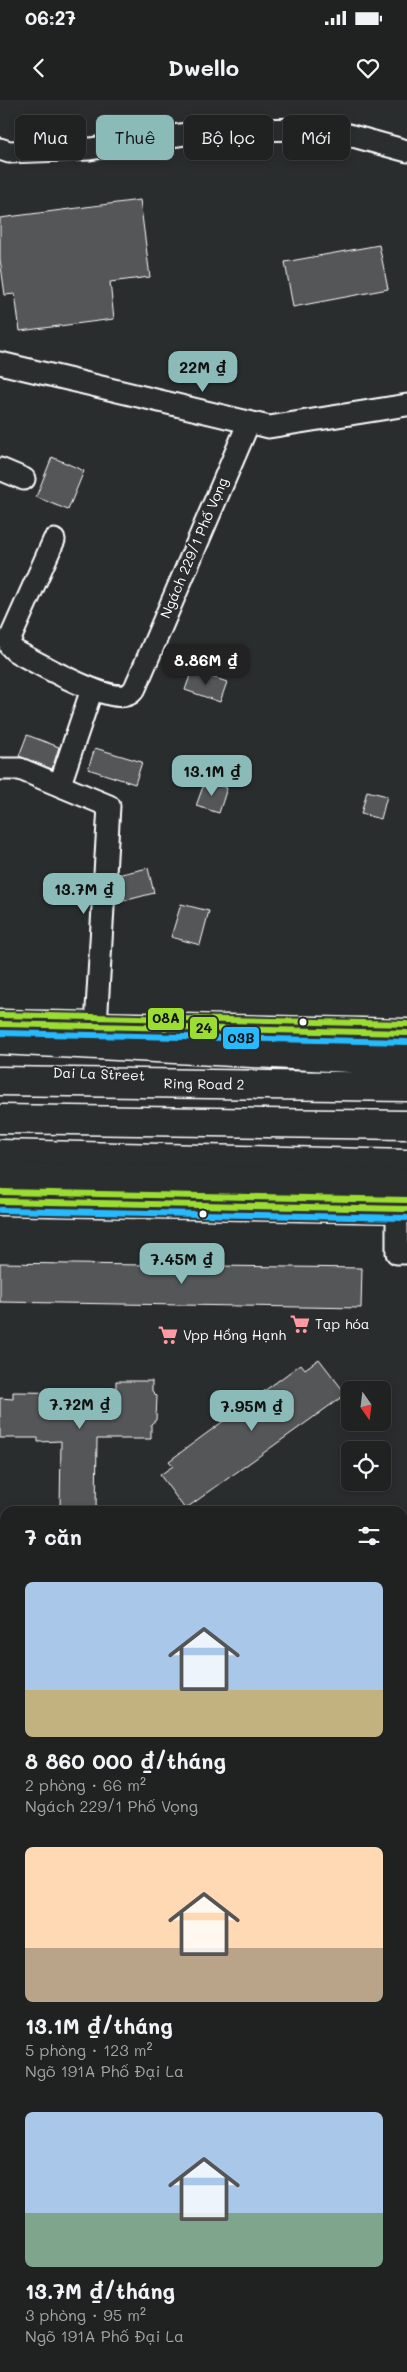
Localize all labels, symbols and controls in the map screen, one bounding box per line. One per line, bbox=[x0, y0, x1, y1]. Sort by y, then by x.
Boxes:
text: 06:27 bbox=[25, 5, 76, 30]
text: Dwello bbox=[168, 53, 239, 82]
icon: back bbox=[25, 54, 53, 82]
icon: heart bbox=[354, 54, 382, 82]
chip: Mua bbox=[15, 115, 86, 160]
chip: Thuê bbox=[96, 115, 174, 160]
chip: Bộ lọc bbox=[184, 115, 273, 160]
chip: Mới bbox=[283, 115, 350, 160]
pin: 22M ₫ bbox=[168, 350, 238, 393]
text: 22M ₫ bbox=[179, 356, 227, 377]
street label: Ngách 229/1 Phố Vọng bbox=[155, 474, 232, 621]
pin: 8.86M ₫ bbox=[160, 644, 252, 686]
text: 8.86M ₫ bbox=[174, 649, 238, 670]
pin: 13.1M ₫ bbox=[166, 754, 258, 797]
text: 13.1M ₫ bbox=[183, 760, 241, 781]
pin: 13.7M ₫ bbox=[38, 872, 130, 915]
text: 13.7M ₫ bbox=[54, 878, 114, 899]
line badge: 08A bbox=[147, 1007, 185, 1031]
text: 08A bbox=[152, 1008, 180, 1027]
line badge: 24 bbox=[189, 1016, 218, 1040]
unlabelled marker bbox=[298, 1017, 308, 1027]
text: 24 bbox=[196, 1018, 212, 1037]
line badge: 03B bbox=[222, 1026, 260, 1050]
text: 03B bbox=[228, 1028, 254, 1047]
street label: Dai La Street bbox=[53, 1062, 145, 1085]
street label: Ring Road 2 bbox=[163, 1073, 245, 1094]
unlabelled marker bbox=[198, 1209, 208, 1219]
pin: 7.45M ₫ bbox=[136, 1242, 228, 1285]
text: 7.45M ₫ bbox=[151, 1248, 213, 1269]
supermarket icon: Tạp hóa bbox=[289, 1313, 311, 1335]
place label: Tạp hóa bbox=[315, 1314, 370, 1333]
supermarket icon: Vpp Hồng Hạnh bbox=[157, 1324, 179, 1346]
place label: Vpp Hồng Hạnh bbox=[183, 1325, 286, 1344]
north arrow bbox=[341, 1381, 391, 1431]
map controls bbox=[341, 1381, 391, 1491]
pin: 7.72M ₫ bbox=[34, 1388, 126, 1430]
pin: 7.95M ₫ bbox=[206, 1390, 298, 1432]
text: 7.72M ₫ bbox=[49, 1393, 111, 1414]
text: 7.95M ₫ bbox=[221, 1395, 283, 1416]
button: locate bbox=[341, 1441, 391, 1491]
icon: filters bbox=[355, 1522, 383, 1550]
text: 7 căn bbox=[25, 1523, 82, 1550]
icon: home bbox=[159, 1614, 249, 1704]
text: 8 860 000 ₫/tháng bbox=[25, 1747, 226, 1774]
text: 2 phòng · 66 m² bbox=[25, 1774, 146, 1795]
text: Ngách 229/1 Phố Vọng bbox=[25, 1795, 198, 1816]
icon: home bbox=[159, 1879, 249, 1969]
text: 13.1M ₫/tháng bbox=[25, 2012, 173, 2039]
text: 5 phòng · 123 m² bbox=[25, 2039, 153, 2060]
text: Ngõ 191A Phố Đại La bbox=[25, 2060, 184, 2081]
icon: home bbox=[159, 2144, 249, 2234]
text: 13.7M ₫/tháng bbox=[25, 2277, 175, 2304]
text: 3 phòng · 95 m² bbox=[25, 2304, 146, 2325]
text: Ngõ 191A Phố Đại La bbox=[25, 2325, 184, 2346]

